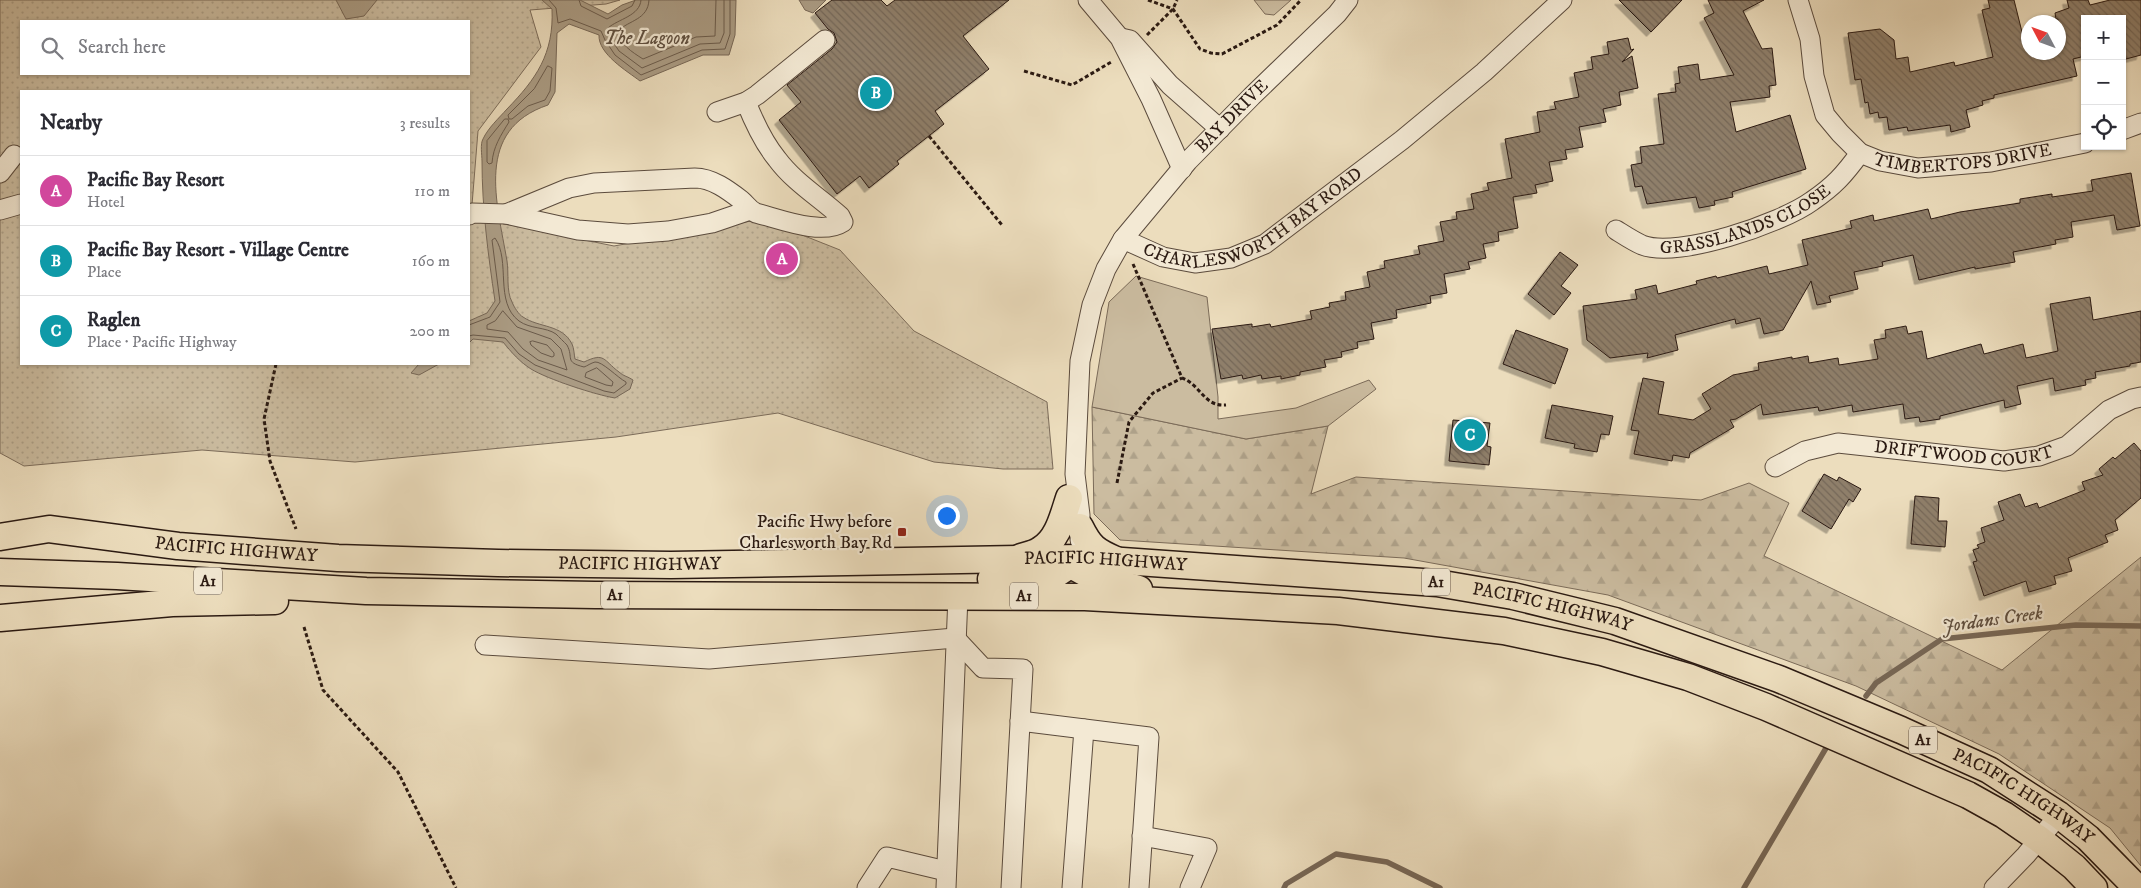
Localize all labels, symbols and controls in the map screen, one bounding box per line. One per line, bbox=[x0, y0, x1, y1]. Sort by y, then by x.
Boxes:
north arrow bbox=[2021, 15, 2066, 60]
map controls bbox=[2081, 15, 2126, 150]
button: + bbox=[2081, 15, 2126, 60]
search box bbox=[20, 20, 470, 75]
water label: The Lagoon bbox=[604, 27, 690, 50]
icon: search bbox=[38, 34, 66, 62]
text: Search here bbox=[78, 36, 166, 59]
button: − bbox=[2081, 60, 2126, 105]
pin: B bbox=[860, 74, 892, 112]
street label: BAY DRIVE bbox=[1191, 75, 1273, 158]
button: locate bbox=[2081, 105, 2126, 150]
text: Nearby bbox=[40, 110, 102, 136]
text: 3 results bbox=[400, 113, 450, 133]
street label: TIMBERTOPS DRIVE bbox=[1869, 139, 2054, 179]
street label: CHARLESWORTH BAY ROAD bbox=[1139, 163, 1367, 274]
text: Pacific Bay Resort bbox=[87, 169, 224, 192]
street label: GRASSLANDS CLOSE bbox=[1660, 180, 1835, 259]
text: A bbox=[51, 181, 61, 201]
text: 110 m bbox=[414, 181, 450, 201]
text: Hotel bbox=[87, 192, 125, 212]
text: Pacific Bay Resort - Village Centre bbox=[87, 239, 349, 262]
pin: A bbox=[766, 240, 798, 278]
text: B bbox=[51, 251, 61, 271]
text: 160 m bbox=[412, 251, 450, 271]
text: Place bbox=[87, 262, 121, 282]
text: Raglen bbox=[87, 309, 140, 332]
text: C bbox=[51, 321, 61, 341]
text: 200 m bbox=[409, 321, 450, 341]
text: Place · Pacific Highway bbox=[87, 332, 237, 352]
pin: C bbox=[1454, 416, 1486, 454]
street label: DRIFTWOOD COURT bbox=[1873, 436, 2057, 472]
your location bbox=[934, 503, 960, 529]
place label: Pacific Hwy before Charlesworth Bay Rd bbox=[739, 511, 892, 554]
marker: Pacific Hwy before Charlesworth Bay Rd bbox=[896, 526, 908, 538]
street label: PACIFIC HIGHWAY bbox=[153, 532, 319, 567]
street label: PACIFIC HIGHWAY bbox=[1024, 547, 1188, 577]
street label: PACIFIC HIGHWAY bbox=[558, 553, 722, 576]
road number: A1 bbox=[194, 568, 222, 594]
road number: A1 bbox=[1422, 568, 1450, 596]
street label: PACIFIC HIGHWAY bbox=[1471, 578, 1636, 637]
road number: A1 bbox=[601, 582, 629, 608]
road number: A1 bbox=[1010, 582, 1038, 610]
water label: Jordans Creek bbox=[1940, 601, 2044, 639]
road number: A1 bbox=[1909, 726, 1937, 754]
street label: PACIFIC HIGHWAY bbox=[1949, 744, 2099, 850]

